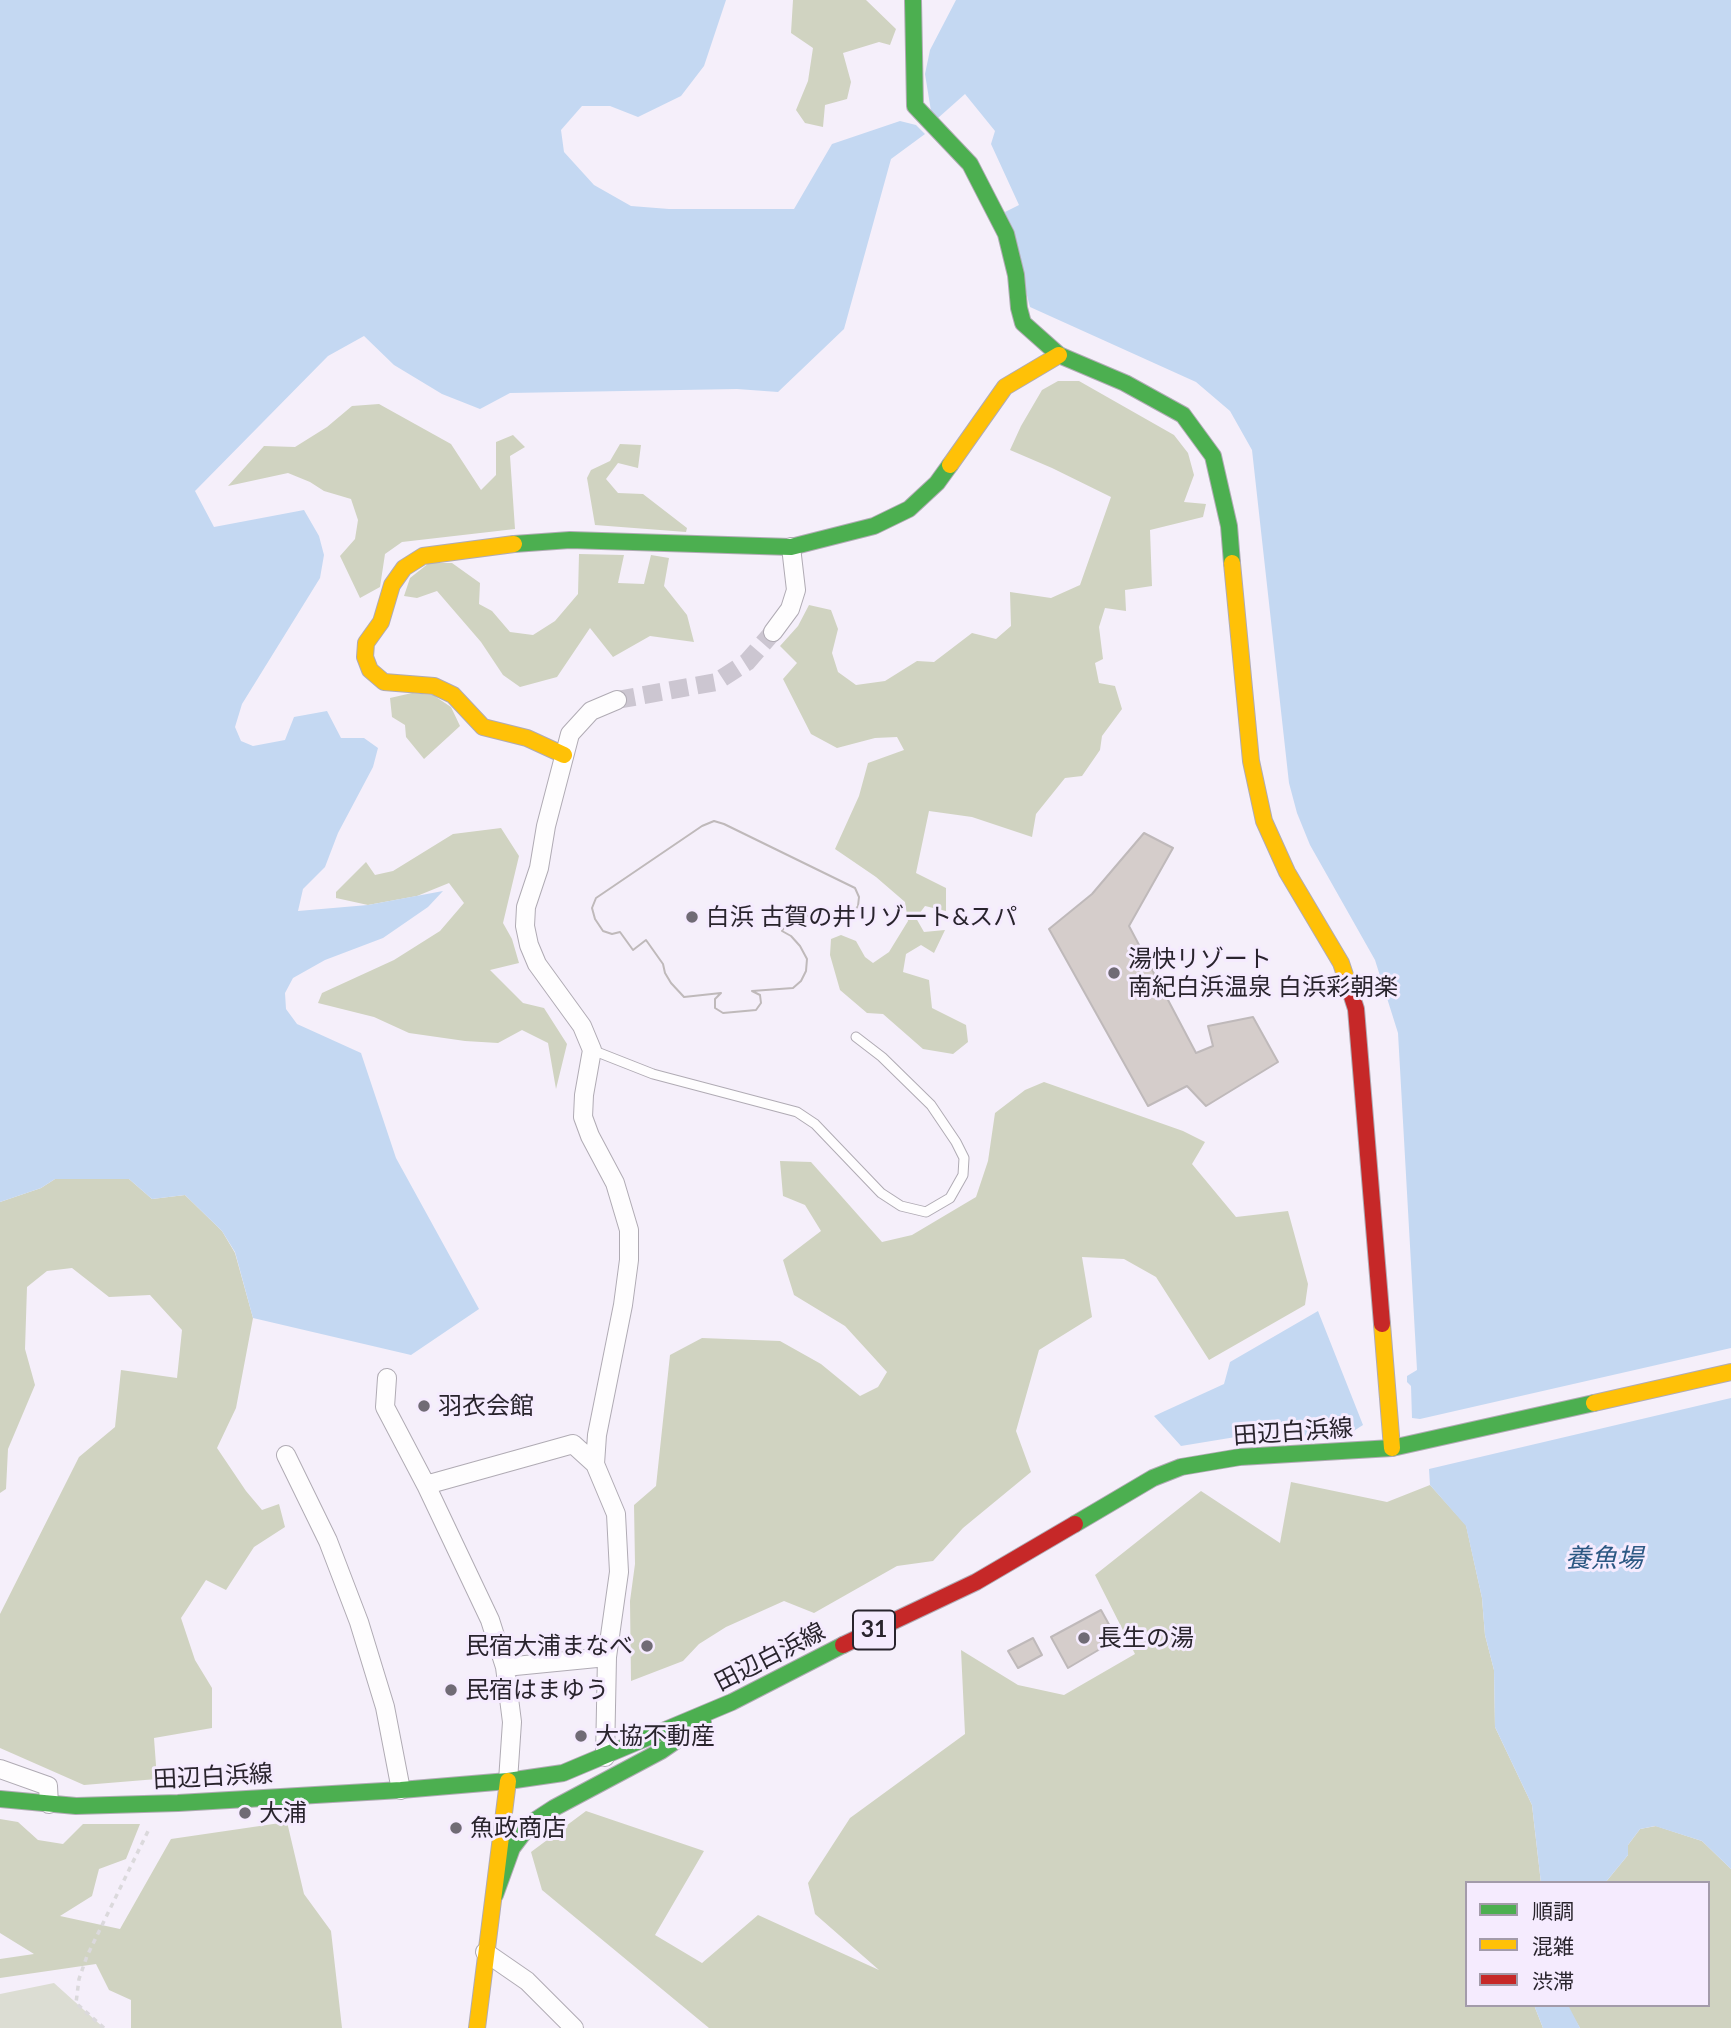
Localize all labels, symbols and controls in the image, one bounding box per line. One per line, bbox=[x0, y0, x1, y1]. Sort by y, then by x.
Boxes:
place label: 白浜 古賀の井リゾート&スパ bbox=[706, 903, 1017, 931]
marker: 白浜 古賀の井リゾート&スパ bbox=[684, 909, 700, 925]
place label: 湯快リゾート 南紀白浜温泉 白浜彩朝楽 bbox=[1128, 945, 1398, 1001]
marker: 湯快リゾート 南紀白浜温泉 白浜彩朝楽 bbox=[1106, 965, 1122, 981]
place label: 羽衣会館 bbox=[438, 1392, 534, 1420]
marker: 羽衣会館 bbox=[416, 1398, 432, 1414]
street label: 田辺白浜線 bbox=[1232, 1413, 1354, 1451]
water label: 養魚場 bbox=[1565, 1543, 1643, 1575]
road number: 31 bbox=[853, 1610, 895, 1650]
street label: 田辺白浜線 bbox=[710, 1617, 830, 1697]
place label: 長生の湯 bbox=[1098, 1624, 1194, 1652]
marker: 長生の湯 bbox=[1076, 1630, 1092, 1646]
place label: 民宿大浦まなべ bbox=[465, 1632, 633, 1660]
marker: 民宿大浦まなべ bbox=[639, 1638, 655, 1654]
place label: 民宿はまゆう bbox=[465, 1676, 609, 1704]
marker: 民宿はまゆう bbox=[443, 1682, 459, 1698]
place label: 大協不動産 bbox=[595, 1722, 715, 1750]
marker: 大協不動産 bbox=[573, 1728, 589, 1744]
street label: 田辺白浜線 bbox=[152, 1759, 274, 1795]
place label: 大浦 bbox=[259, 1799, 307, 1827]
marker: 大浦 bbox=[237, 1805, 253, 1821]
place label: 魚政商店 bbox=[470, 1814, 566, 1842]
marker: 魚政商店 bbox=[448, 1820, 464, 1836]
legend bbox=[1465, 1881, 1710, 2007]
text: 順調 bbox=[1532, 1898, 1574, 1923]
text: 混雑 bbox=[1532, 1933, 1574, 1958]
text: 渋滞 bbox=[1532, 1968, 1574, 1993]

